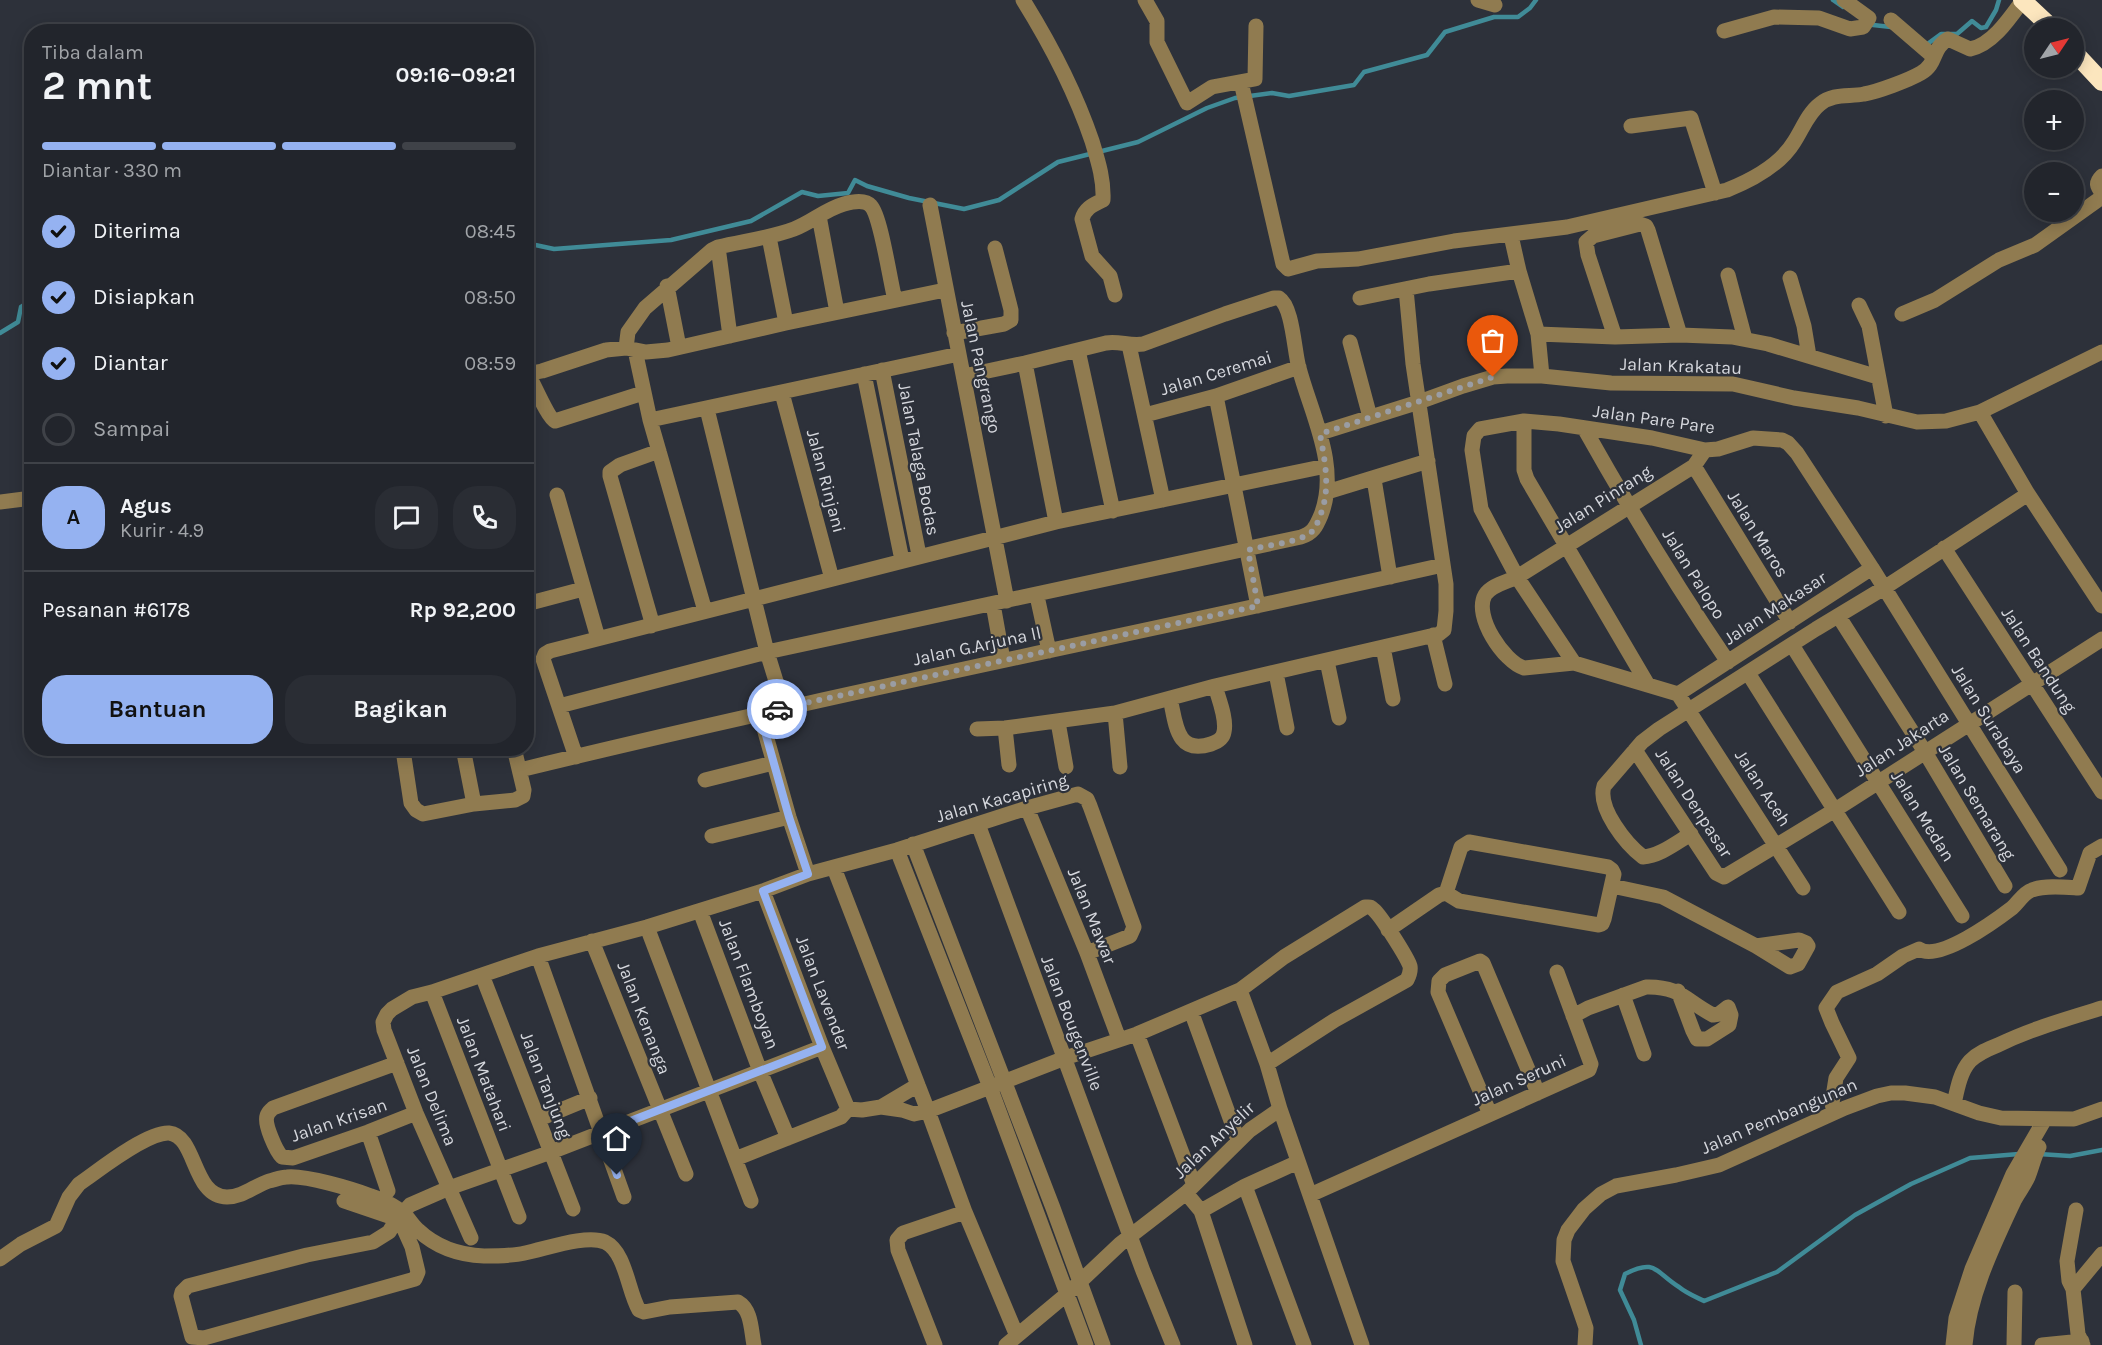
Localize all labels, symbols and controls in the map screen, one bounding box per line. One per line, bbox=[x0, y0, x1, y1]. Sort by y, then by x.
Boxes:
north arrow bbox=[2024, 18, 2084, 78]
map controls bbox=[2024, 18, 2084, 222]
text: Tiba dalam bbox=[42, 41, 144, 64]
text: 09:16–09:21 bbox=[396, 62, 516, 88]
text: 2 mnt bbox=[42, 63, 152, 109]
button: + bbox=[2024, 90, 2084, 150]
text: Diantar · 330 m bbox=[42, 159, 182, 182]
button: − bbox=[2024, 162, 2084, 222]
icon: check bbox=[42, 215, 75, 248]
text: Diterima bbox=[93, 218, 181, 244]
text: 08:45 bbox=[465, 220, 516, 243]
icon: check bbox=[42, 281, 75, 314]
text: Disiapkan bbox=[93, 284, 195, 310]
text: 08:50 bbox=[464, 286, 516, 309]
street label: Jalan Pangrango bbox=[956, 298, 1006, 436]
pin bbox=[1467, 315, 1518, 377]
icon: bag bbox=[1476, 324, 1509, 357]
street label: Jalan Ceremai bbox=[1158, 346, 1274, 400]
icon: check bbox=[42, 347, 75, 380]
text: Diantar bbox=[93, 350, 168, 376]
text: 08:59 bbox=[464, 352, 516, 375]
street label: Jalan Krakatau bbox=[1620, 353, 1742, 379]
street label: Jalan Talaga Bodas bbox=[893, 381, 945, 537]
street label: Jalan Pare Pare bbox=[1592, 400, 1716, 438]
text: Sampai bbox=[93, 416, 171, 442]
street label: Jalan Rinjani bbox=[802, 427, 850, 535]
street label: Jalan Pinrang bbox=[1550, 460, 1656, 538]
button: chat bbox=[375, 486, 438, 549]
button: phone bbox=[453, 486, 516, 549]
street label: Jalan Maros bbox=[1723, 487, 1793, 581]
text: Agus bbox=[120, 493, 172, 519]
text: A bbox=[67, 504, 80, 530]
text: Kurir · 4.9 bbox=[120, 519, 204, 542]
street label: Jalan Palopo bbox=[1658, 525, 1730, 623]
street label: Jalan Makasar bbox=[1719, 566, 1831, 649]
text: Pesanan #6178 bbox=[42, 597, 191, 623]
text: Rp 92,200 bbox=[409, 597, 516, 623]
street label: Jalan Bandung bbox=[1997, 603, 2081, 717]
street label: Jalan G.Arjuna ll bbox=[911, 622, 1043, 670]
street label: Jalan Surabaya bbox=[1947, 660, 2031, 778]
button: Bantuan bbox=[42, 675, 273, 744]
button: Bagikan bbox=[285, 675, 516, 744]
courier bbox=[747, 679, 807, 739]
icon: car bbox=[761, 693, 794, 726]
street label: Jalan Jakarta bbox=[1851, 704, 1953, 782]
street label: Jalan Semarang bbox=[1934, 740, 2020, 864]
street label: Jalan Denpasar bbox=[1651, 744, 1738, 862]
street label: Jalan Aceh bbox=[1730, 746, 1796, 830]
street label: Jalan Medan bbox=[1886, 766, 1960, 866]
street label: Jalan Kacapiring bbox=[934, 769, 1070, 827]
street label: Jalan Mawar bbox=[1063, 865, 1121, 968]
street label: Jalan Flamboyan bbox=[714, 916, 784, 1052]
street label: Jalan Lavender bbox=[791, 933, 855, 1054]
street label: Jalan Bougenville bbox=[1036, 952, 1108, 1094]
street label: Jalan Kenanga bbox=[612, 958, 676, 1078]
street label: Jalan Matahari bbox=[452, 1013, 516, 1135]
street label: Jalan Tanjung bbox=[515, 1028, 577, 1142]
street label: Jalan Delima bbox=[402, 1043, 462, 1149]
street label: Jalan Seruni bbox=[1468, 1049, 1570, 1111]
street label: Jalan Pembangunan bbox=[1698, 1073, 1860, 1159]
street label: Jalan Krisan bbox=[288, 1093, 390, 1147]
street label: Jalan Anyelir bbox=[1169, 1096, 1260, 1183]
pin bbox=[591, 1113, 642, 1175]
icon: home bbox=[600, 1122, 633, 1155]

